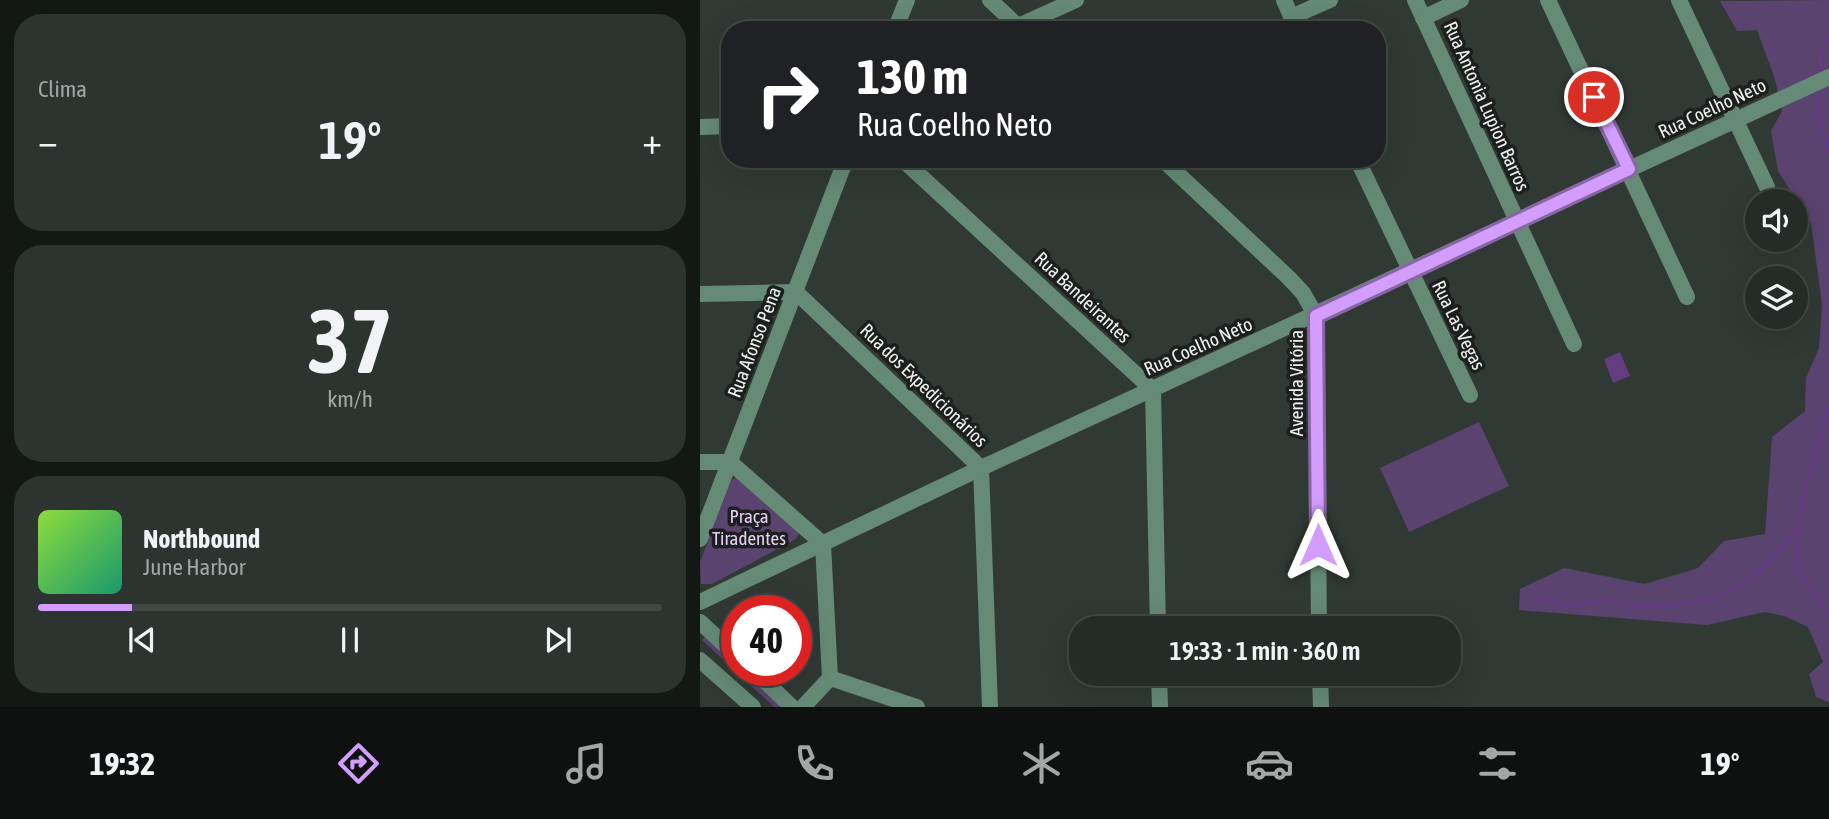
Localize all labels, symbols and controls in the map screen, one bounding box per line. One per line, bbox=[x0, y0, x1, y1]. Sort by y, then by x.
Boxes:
street label: Rua Antonia Lupion Barros bbox=[1440, 18, 1534, 194]
text: 130 m bbox=[857, 48, 968, 104]
icon: right bbox=[742, 49, 833, 140]
pin bbox=[1564, 67, 1624, 127]
street label: Rua Coelho Neto bbox=[1655, 73, 1769, 142]
text: Clima bbox=[38, 76, 87, 102]
icon: arrive bbox=[1575, 78, 1613, 116]
text: Rua Coelho Neto bbox=[857, 106, 1052, 143]
text: 19° bbox=[318, 110, 382, 170]
text: − bbox=[38, 119, 58, 162]
text: + bbox=[642, 119, 662, 162]
map controls bbox=[1745, 189, 1808, 329]
button: sound bbox=[1745, 189, 1808, 252]
street label: Rua Bandeirantes bbox=[1030, 247, 1136, 347]
button: layers bbox=[1745, 266, 1808, 329]
street label: Rua Las Vegas bbox=[1428, 277, 1490, 373]
street label: Rua Afonso Pena bbox=[723, 284, 785, 400]
text: 37 bbox=[307, 288, 393, 392]
street label: Rua Coelho Neto bbox=[1141, 312, 1256, 380]
street label: Rua dos Expedicionários bbox=[856, 319, 992, 451]
street label: Avenida Vitória bbox=[1285, 330, 1307, 436]
text: km/h bbox=[327, 386, 373, 412]
park label: Praça Tiradentes bbox=[712, 505, 786, 549]
position arrow bbox=[1281, 508, 1355, 582]
text: Northbound bbox=[143, 524, 260, 554]
text: June Harbor bbox=[143, 554, 246, 580]
speed limit sign: 40 bbox=[721, 595, 812, 686]
icon: previous bbox=[123, 621, 161, 659]
icon: pause bbox=[331, 621, 369, 659]
icon: next bbox=[539, 621, 577, 659]
text: 19:33 · 1 min · 360 m bbox=[1170, 636, 1360, 666]
icon: directions bbox=[334, 739, 383, 788]
icon: music bbox=[562, 739, 611, 788]
icon: phone bbox=[790, 739, 839, 788]
icon: climate bbox=[1017, 739, 1066, 788]
icon: car bbox=[1245, 739, 1294, 788]
icon: filters bbox=[1473, 739, 1522, 788]
text: 19:32 bbox=[89, 745, 155, 782]
text: 19° bbox=[1701, 745, 1740, 782]

